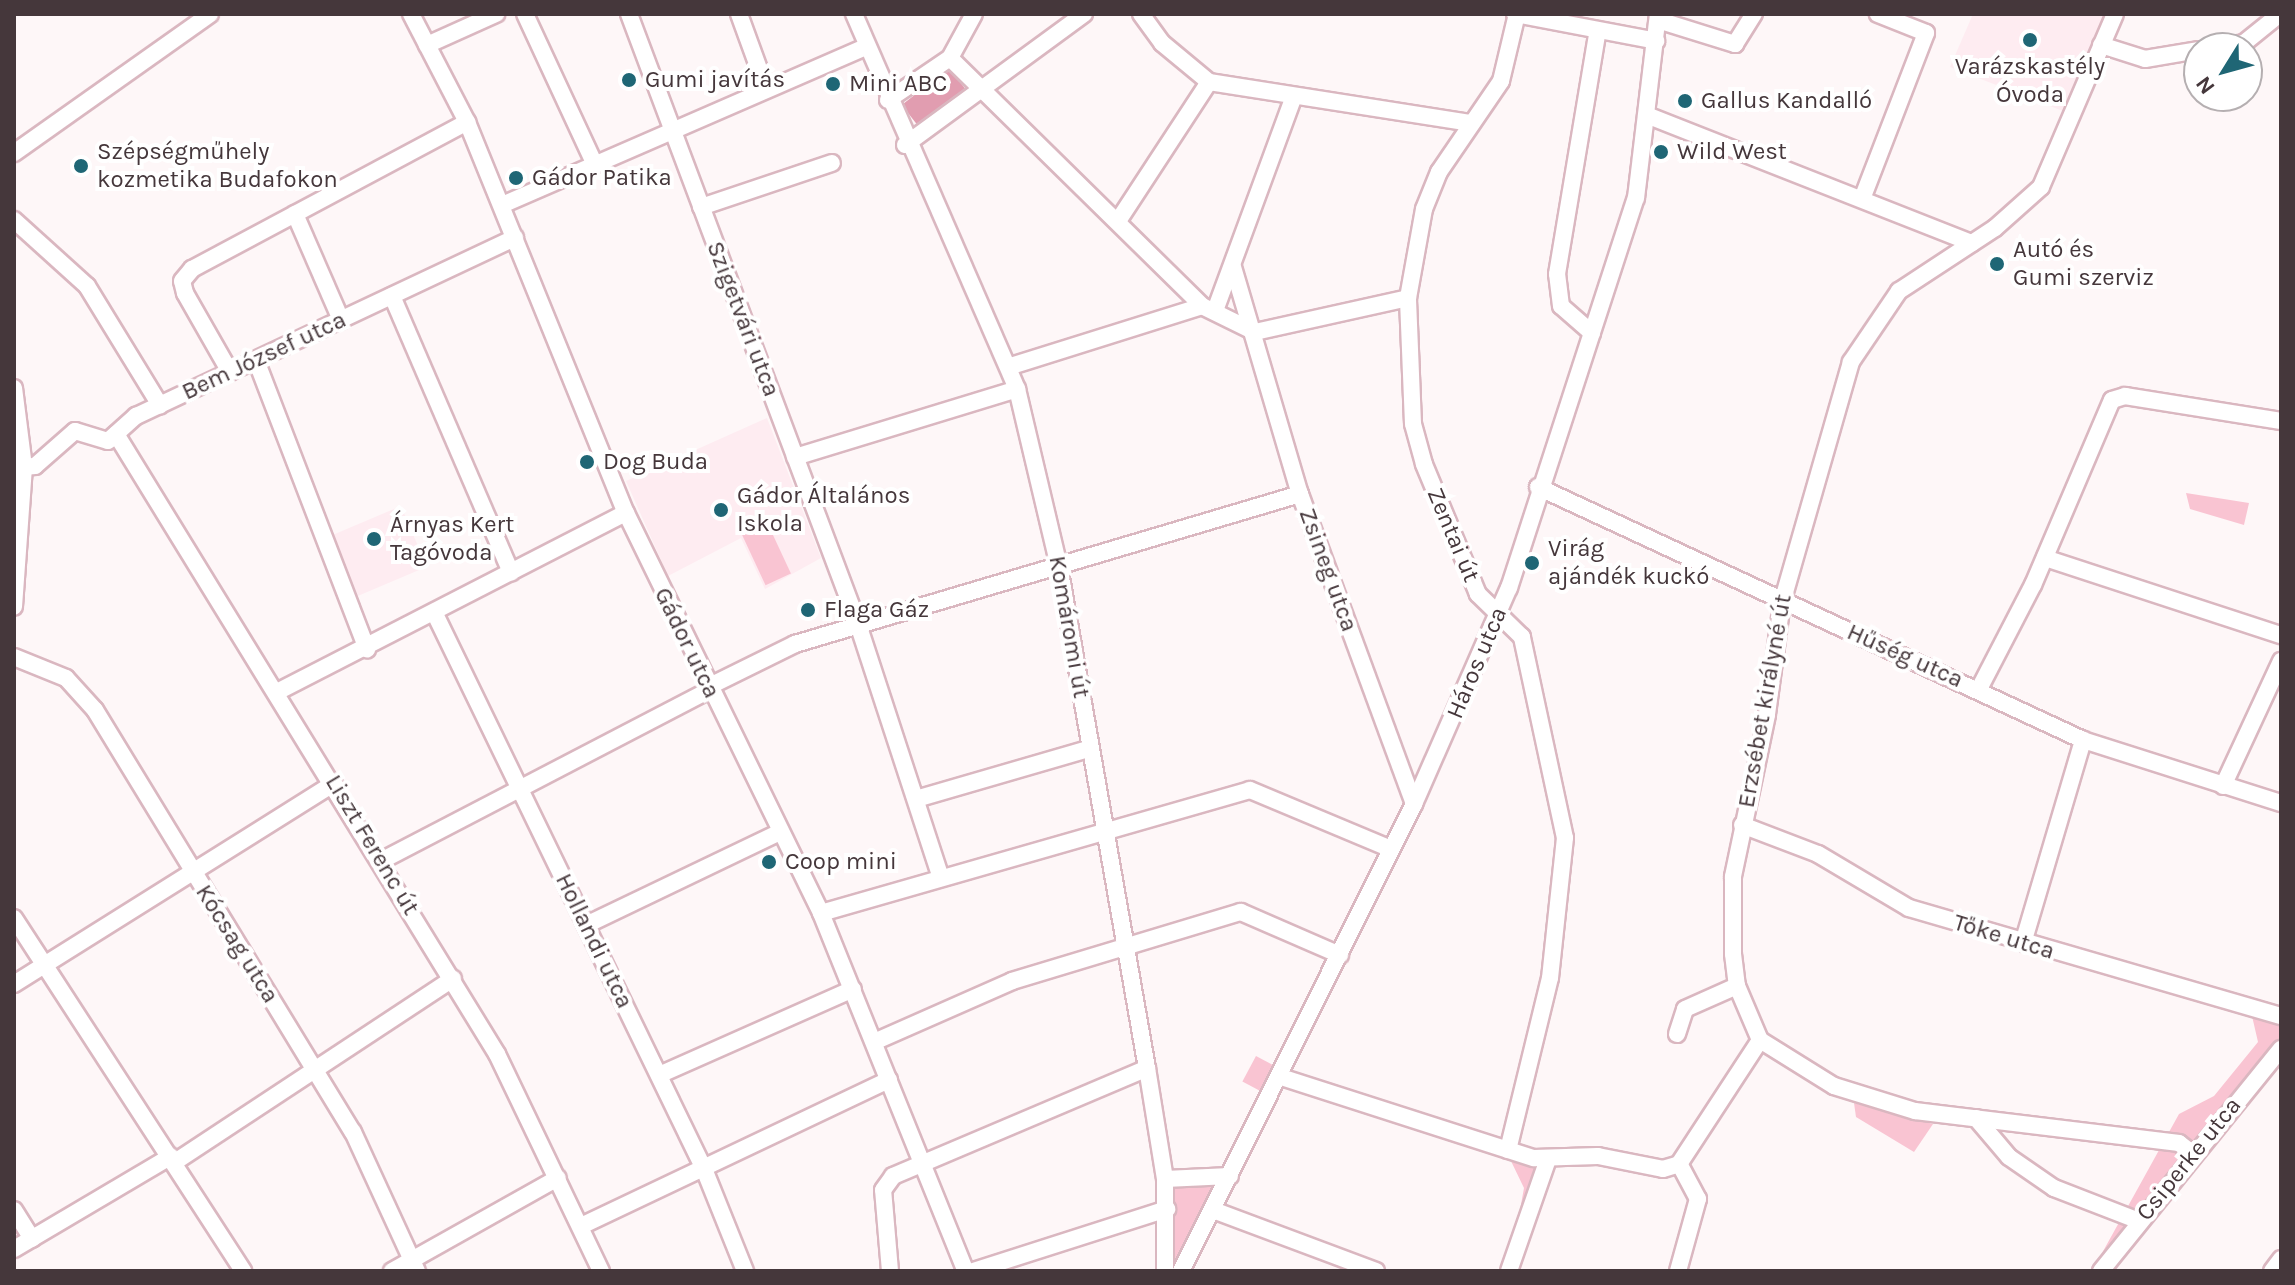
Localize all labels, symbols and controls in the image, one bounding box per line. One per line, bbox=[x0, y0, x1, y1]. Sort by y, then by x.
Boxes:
marker: Varázskastély Óvoda bbox=[2021, 31, 2039, 49]
north arrow bbox=[2183, 32, 2263, 112]
place label: Varázskastély Óvoda bbox=[1955, 53, 2105, 109]
place label: Gumi javítás bbox=[645, 66, 785, 94]
place label: Mini ABC bbox=[849, 70, 947, 98]
marker: Gumi javítás bbox=[620, 71, 638, 89]
text: N bbox=[2190, 71, 2221, 99]
marker: Mini ABC bbox=[824, 75, 842, 93]
place label: Gallus Kandalló bbox=[1701, 87, 1872, 115]
marker: Gallus Kandalló bbox=[1676, 92, 1694, 110]
place label: Szépségműhely kozmetika Budafokon bbox=[97, 138, 338, 194]
place label: Wild West bbox=[1677, 138, 1787, 166]
marker: Wild West bbox=[1652, 143, 1670, 161]
marker: Szépségműhely kozmetika Budafokon bbox=[72, 157, 90, 175]
place label: Gádor Patika bbox=[532, 164, 672, 192]
marker: Gádor Patika bbox=[507, 169, 525, 187]
place label: Autó és Gumi szerviz bbox=[2013, 236, 2154, 292]
street label: Szigetvári utca bbox=[700, 237, 786, 401]
marker: Autó és Gumi szerviz bbox=[1988, 255, 2006, 273]
street label: Bem József utca bbox=[177, 305, 351, 407]
place label: Dog Buda bbox=[603, 448, 708, 476]
marker: Dog Buda bbox=[578, 453, 596, 471]
place label: Gádor Általános Iskola bbox=[737, 482, 910, 538]
street label: Zentai út bbox=[1420, 484, 1486, 586]
marker: Gádor Általános Iskola bbox=[712, 501, 730, 519]
street label: Zsineg utca bbox=[1292, 504, 1364, 636]
place label: Árnyas Kert Tagóvoda bbox=[390, 511, 514, 567]
marker: Árnyas Kert Tagóvoda bbox=[365, 530, 383, 548]
place label: Virág ajándék kuckó bbox=[1548, 535, 1709, 591]
street label: Komáromi út bbox=[1042, 554, 1096, 700]
marker: Virág ajándék kuckó bbox=[1523, 554, 1541, 572]
street label: Gádor utca bbox=[648, 583, 726, 703]
street label: Erzsébet királyné út bbox=[1732, 592, 1798, 810]
place label: Flaga Gáz bbox=[824, 596, 929, 624]
marker: Flaga Gáz bbox=[799, 601, 817, 619]
street label: Háros utca bbox=[1441, 603, 1513, 723]
street label: Hűség utca bbox=[1843, 618, 1967, 694]
street label: Liszt Ferenc út bbox=[319, 770, 425, 920]
place label: Coop mini bbox=[785, 848, 897, 876]
marker: Coop mini bbox=[760, 853, 778, 871]
street label: Hollandi utca bbox=[549, 869, 639, 1013]
street label: Kócsag utca bbox=[189, 879, 285, 1009]
street label: Tőke utca bbox=[1950, 908, 2058, 966]
street label: Csiperke utca bbox=[2131, 1092, 2247, 1226]

